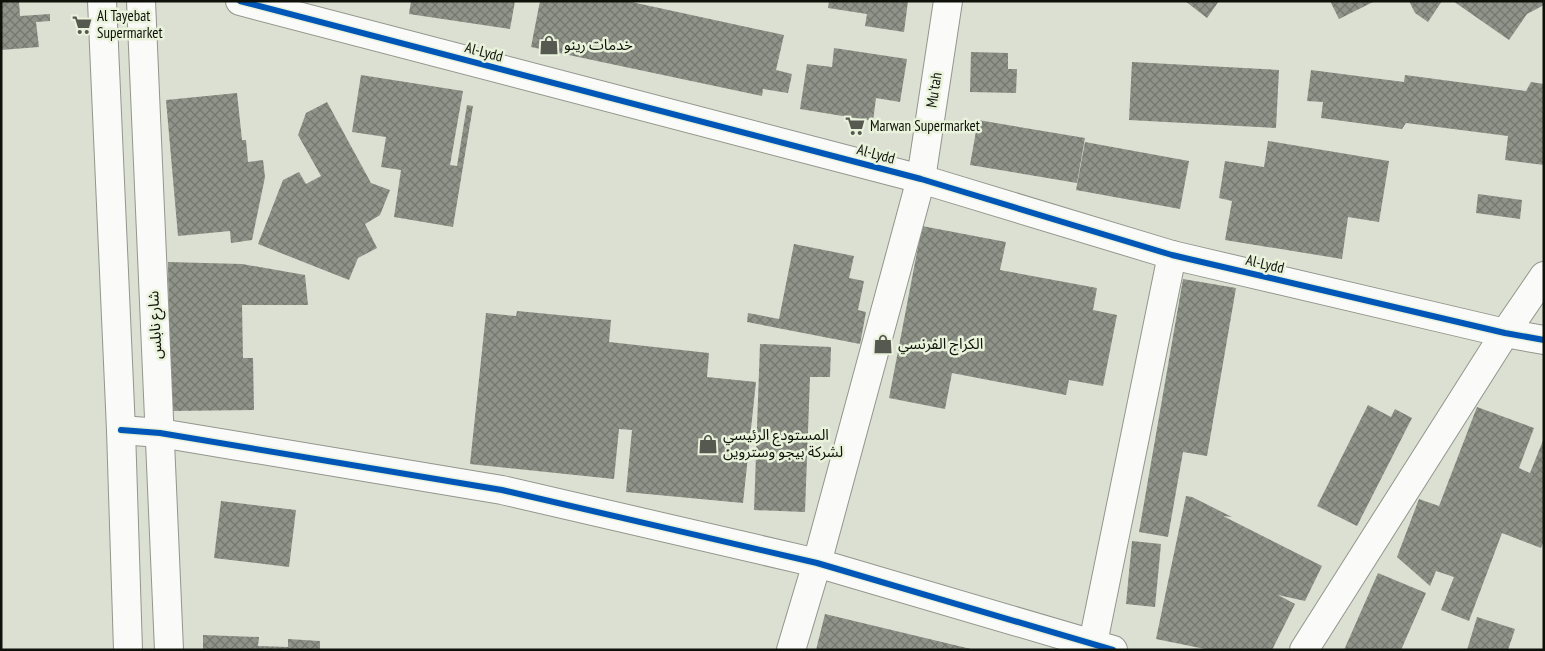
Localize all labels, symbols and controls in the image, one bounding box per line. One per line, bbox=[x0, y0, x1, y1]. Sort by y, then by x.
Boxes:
place label: Al Tayebat Supermarket bbox=[97, 6, 163, 42]
supermarket icon: Al Tayebat Supermarket bbox=[71, 14, 93, 36]
shop icon: خدمات رينو bbox=[538, 34, 560, 56]
place label: خدمات رينو bbox=[564, 35, 633, 54]
street label: Al-Lydd bbox=[463, 37, 505, 66]
street label: Mu'tah bbox=[921, 71, 946, 109]
supermarket icon: Marwan Supermarket bbox=[844, 115, 866, 137]
place label: Marwan Supermarket bbox=[870, 116, 980, 135]
street label: Al-Lydd bbox=[855, 139, 897, 168]
street label: Al-Lydd bbox=[1244, 250, 1286, 277]
street label: شارع نابلس bbox=[143, 290, 169, 360]
shop icon: الكراج الفرنسي bbox=[872, 333, 894, 355]
place label: الكراج الفرنسي bbox=[898, 334, 983, 356]
place label: المستودع الرئيسي لشركة بيجو وستروين bbox=[723, 425, 843, 461]
shop icon: المستودع الرئيسي لشركة بيجو وستروين bbox=[697, 433, 719, 455]

